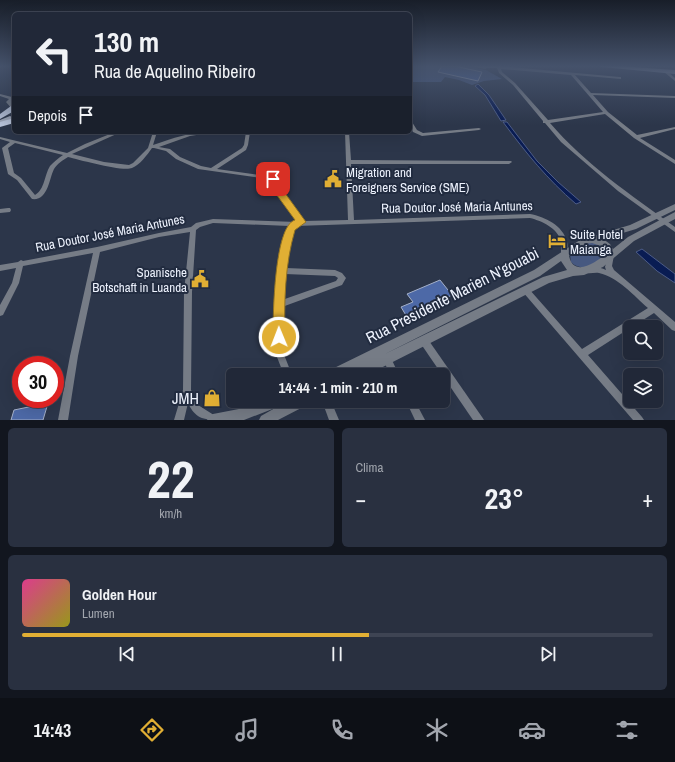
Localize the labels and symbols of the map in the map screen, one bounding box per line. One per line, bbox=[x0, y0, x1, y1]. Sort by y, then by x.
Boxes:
pin bbox=[256, 162, 290, 196]
place label: Migration and Foreigners Service (SME) bbox=[346, 164, 470, 196]
public building icon: Migration and Foreigners Service (SME) bbox=[323, 169, 343, 189]
street label: Rua Doutor José Maria Antunes bbox=[381, 197, 533, 217]
street label: Rua Doutor José Maria Antunes bbox=[34, 210, 186, 256]
place label: Suite Hotel Maianga bbox=[570, 226, 623, 258]
hotel icon: Suite Hotel Maianga bbox=[547, 231, 567, 251]
street label: Rua Presidente Marien N'gouabi bbox=[362, 242, 542, 348]
place label: Spanische Botschaft in Luanda bbox=[92, 264, 187, 296]
public building icon: Spanische Botschaft in Luanda bbox=[190, 269, 210, 289]
position arrow bbox=[258, 316, 300, 358]
speed limit sign: 30 bbox=[12, 356, 64, 408]
place label: JMH bbox=[172, 387, 199, 409]
shop icon: JMH bbox=[202, 388, 222, 408]

